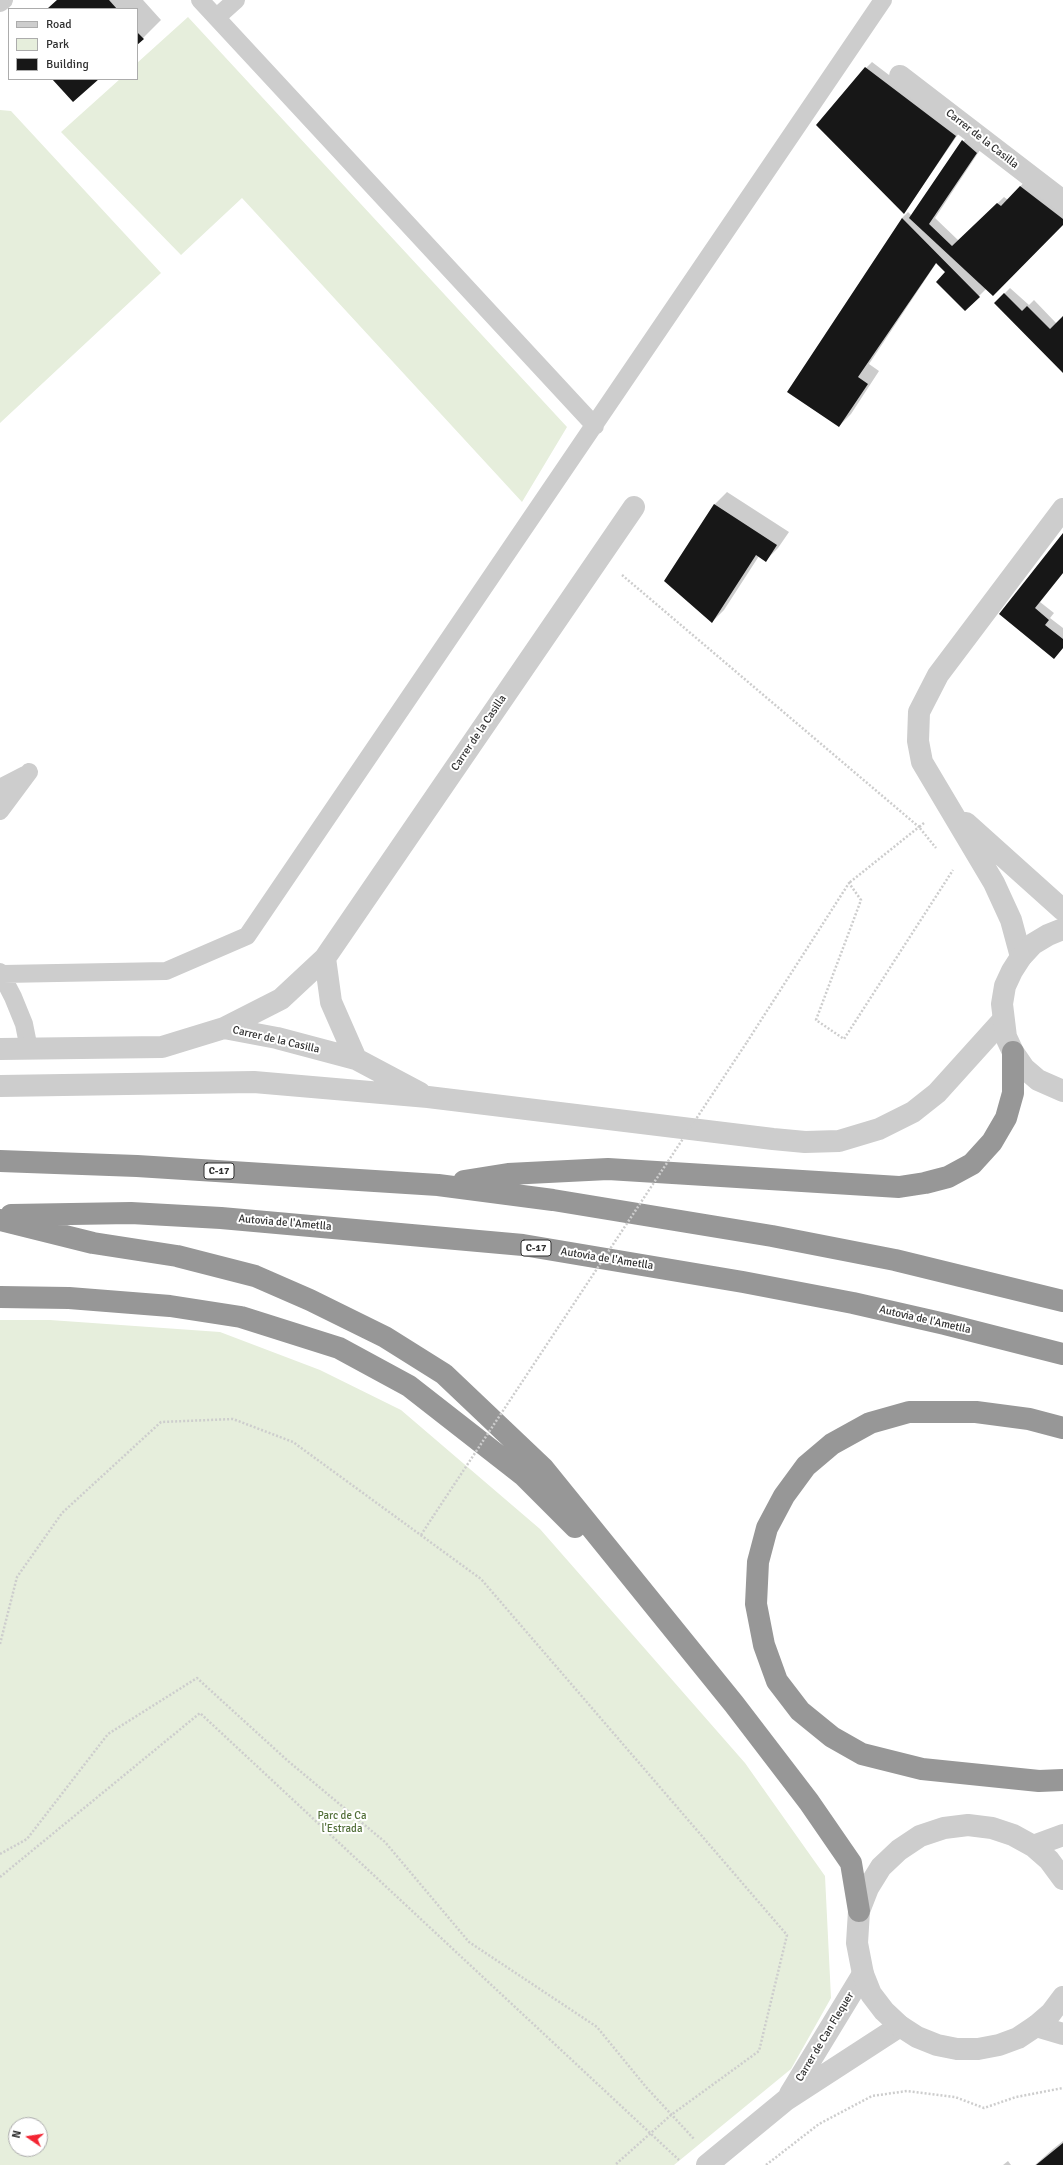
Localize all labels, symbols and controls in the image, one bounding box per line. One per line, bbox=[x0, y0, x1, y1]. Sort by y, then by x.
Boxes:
legend bbox=[8, 8, 138, 80]
text: Road bbox=[46, 17, 72, 32]
text: Park bbox=[46, 37, 69, 52]
text: Building bbox=[46, 57, 89, 72]
street label: Carrer de la Casilla bbox=[943, 106, 1021, 172]
street label: Carrer de la Casilla bbox=[449, 692, 509, 774]
street label: Carrer de la Casilla bbox=[231, 1024, 321, 1056]
road number: C-17 bbox=[204, 1163, 234, 1179]
street label: Autovia de l'Ametlla bbox=[238, 1212, 332, 1234]
road number: C-17 bbox=[521, 1240, 551, 1256]
street label: Autovia de l'Ametlla bbox=[560, 1245, 654, 1273]
street label: Autovia de l'Ametlla bbox=[878, 1303, 972, 1337]
park label: Parc de Ca l'Estrada bbox=[318, 1809, 366, 1835]
street label: Carrer de Can Flequer bbox=[793, 1990, 857, 2084]
north arrow bbox=[8, 2117, 48, 2157]
text: N bbox=[10, 2129, 24, 2140]

